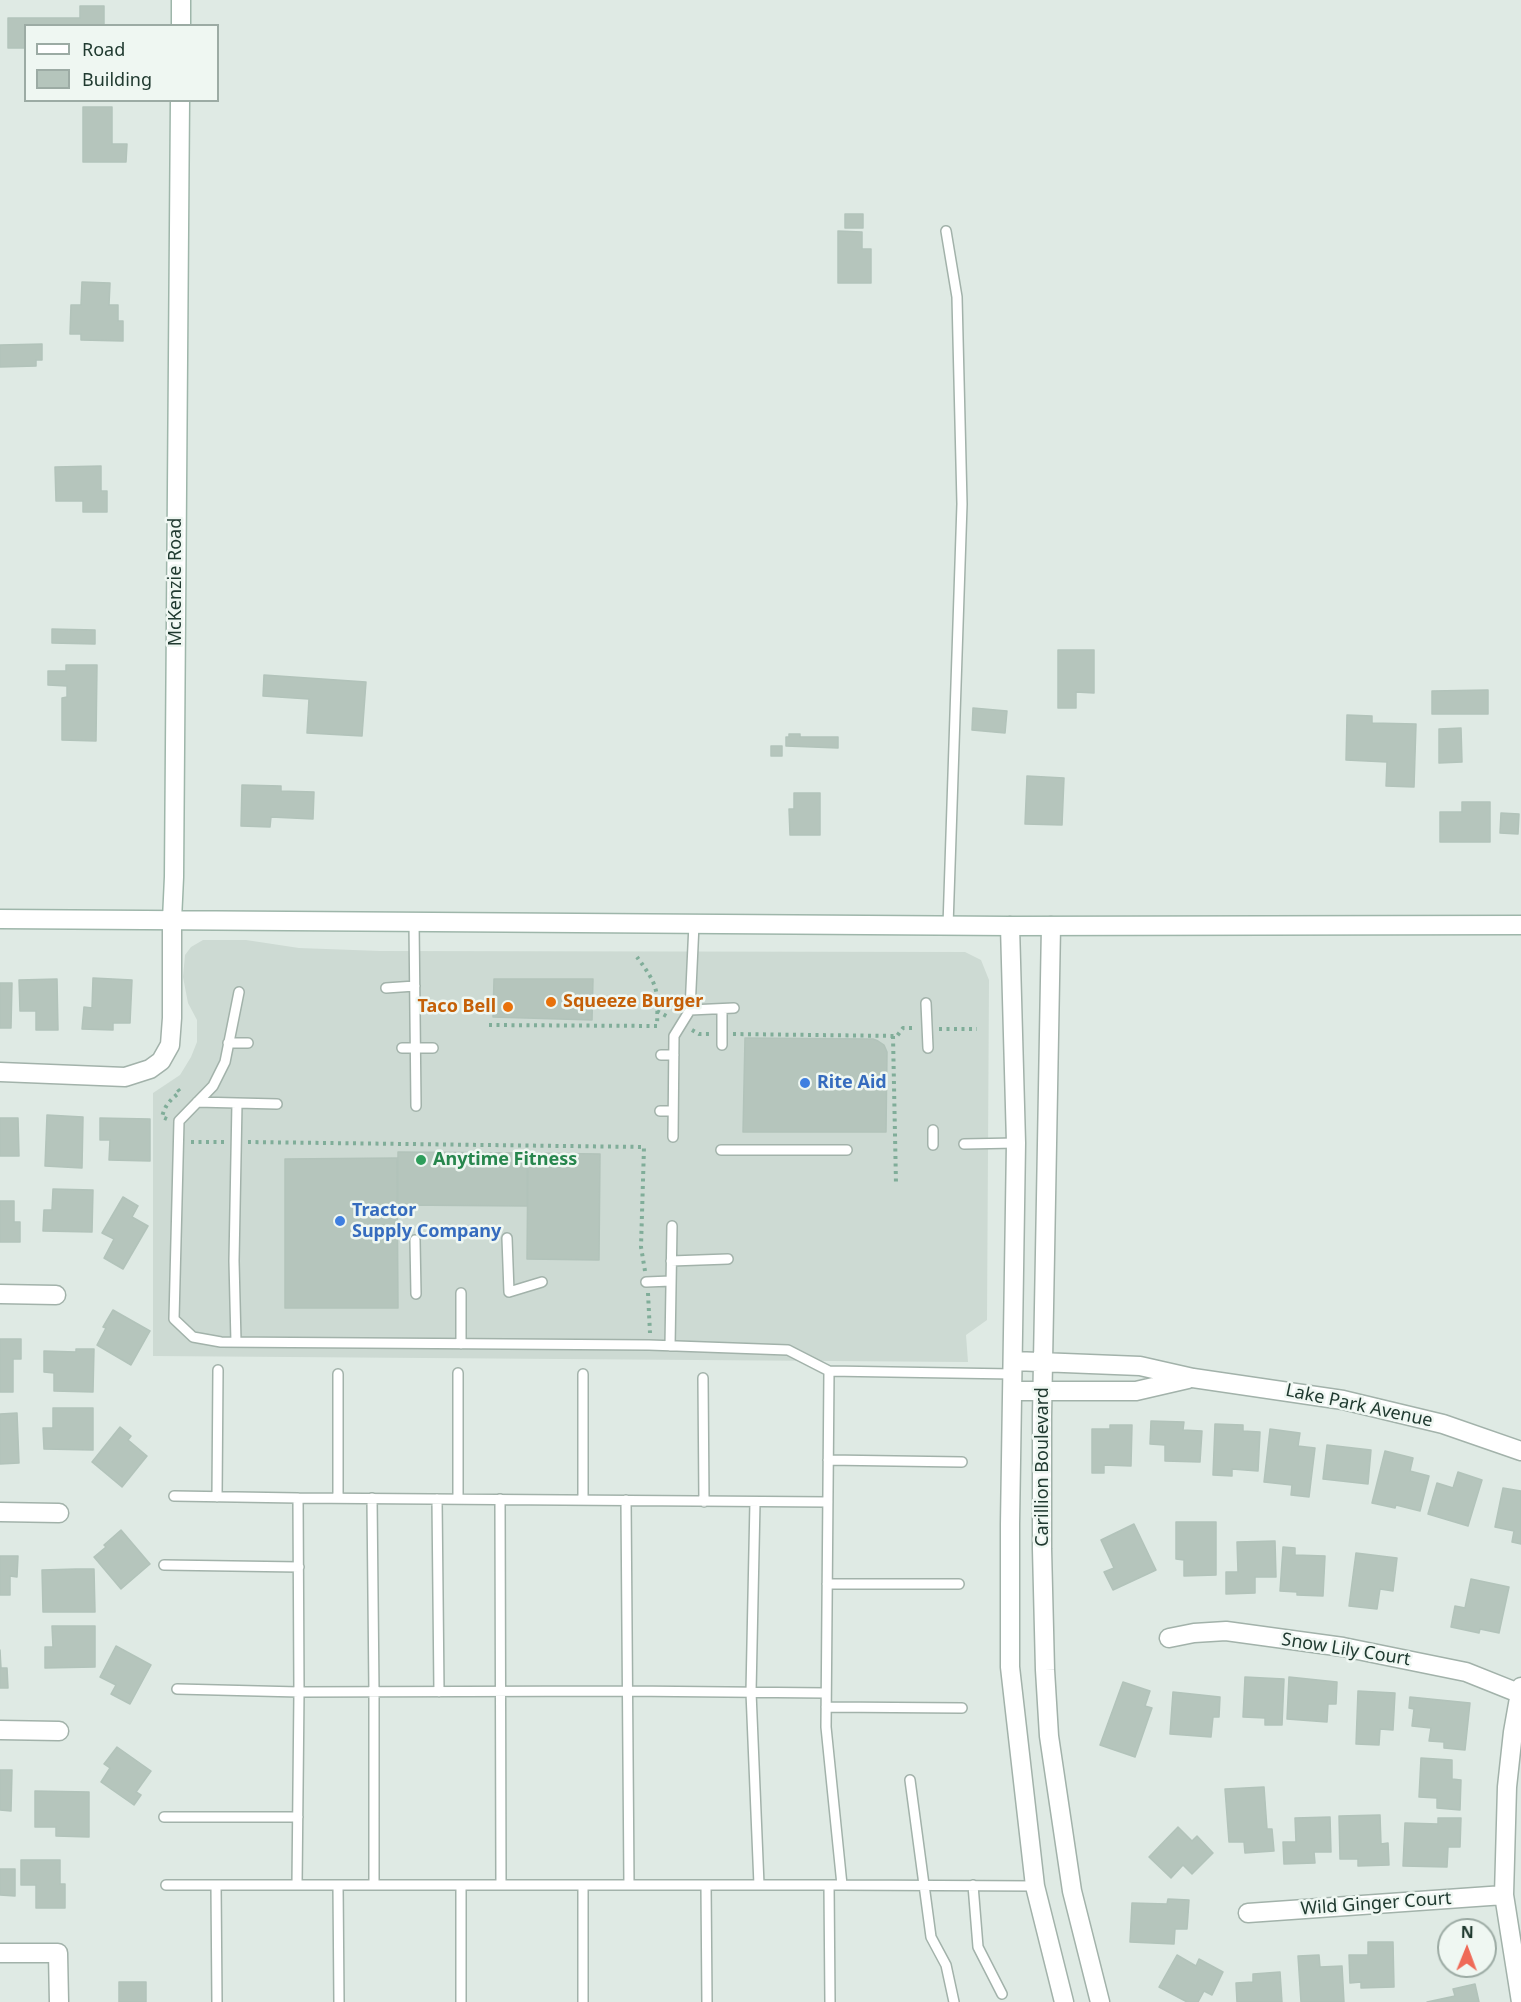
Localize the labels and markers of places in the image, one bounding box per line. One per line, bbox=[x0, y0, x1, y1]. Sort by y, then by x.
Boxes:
place label: Squeeze Burger bbox=[563, 991, 703, 1013]
marker: Squeeze Burger bbox=[544, 995, 558, 1009]
place label: Taco Bell bbox=[418, 996, 496, 1018]
marker: Taco Bell bbox=[501, 1000, 515, 1014]
place label: Rite Aid bbox=[817, 1072, 887, 1094]
marker: Rite Aid bbox=[798, 1076, 812, 1090]
place label: Anytime Fitness bbox=[433, 1149, 577, 1171]
marker: Anytime Fitness bbox=[414, 1153, 428, 1167]
place label: Tractor Supply Company bbox=[352, 1200, 501, 1242]
marker: Tractor Supply Company bbox=[333, 1214, 347, 1228]

